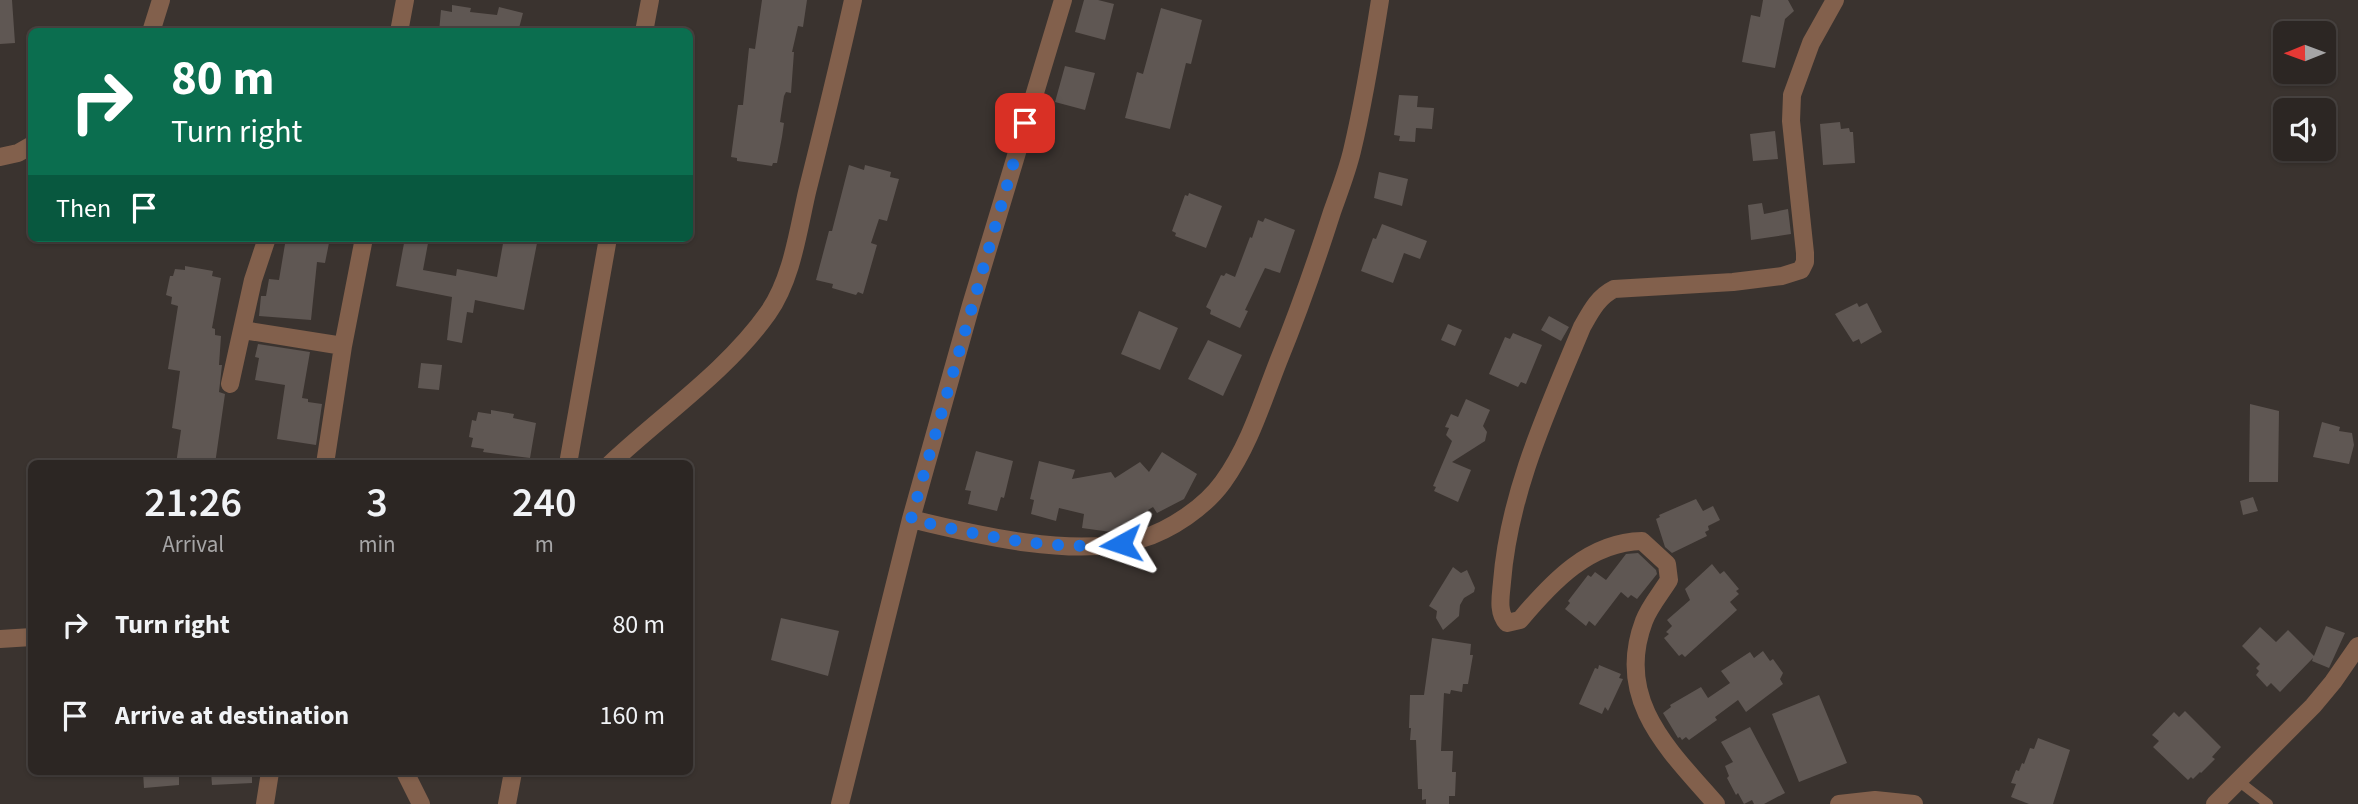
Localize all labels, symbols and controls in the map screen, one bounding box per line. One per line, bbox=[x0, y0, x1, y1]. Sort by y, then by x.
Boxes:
north arrow bbox=[2273, 21, 2336, 84]
map controls bbox=[2273, 21, 2336, 161]
text: 80 m bbox=[171, 44, 275, 114]
icon: right bbox=[56, 56, 147, 147]
pin bbox=[995, 93, 1055, 153]
button: sound bbox=[2273, 98, 2336, 161]
icon: arrive bbox=[1006, 104, 1044, 142]
text: Turn right bbox=[171, 109, 302, 155]
icon: arrive bbox=[125, 189, 163, 227]
text: Then bbox=[56, 190, 111, 227]
text: 21:26 bbox=[144, 473, 242, 533]
text: 3 bbox=[366, 473, 388, 533]
text: 240 bbox=[512, 473, 577, 533]
position arrow bbox=[1084, 507, 1158, 581]
text: Arrival bbox=[162, 528, 224, 561]
text: min bbox=[358, 528, 396, 561]
text: m bbox=[535, 528, 554, 561]
icon: right bbox=[56, 606, 94, 644]
text: Turn right bbox=[115, 606, 230, 643]
text: 80 m bbox=[612, 606, 665, 643]
icon: arrive bbox=[56, 697, 94, 735]
text: Arrive at destination bbox=[115, 697, 349, 734]
text: 160 m bbox=[599, 697, 665, 734]

